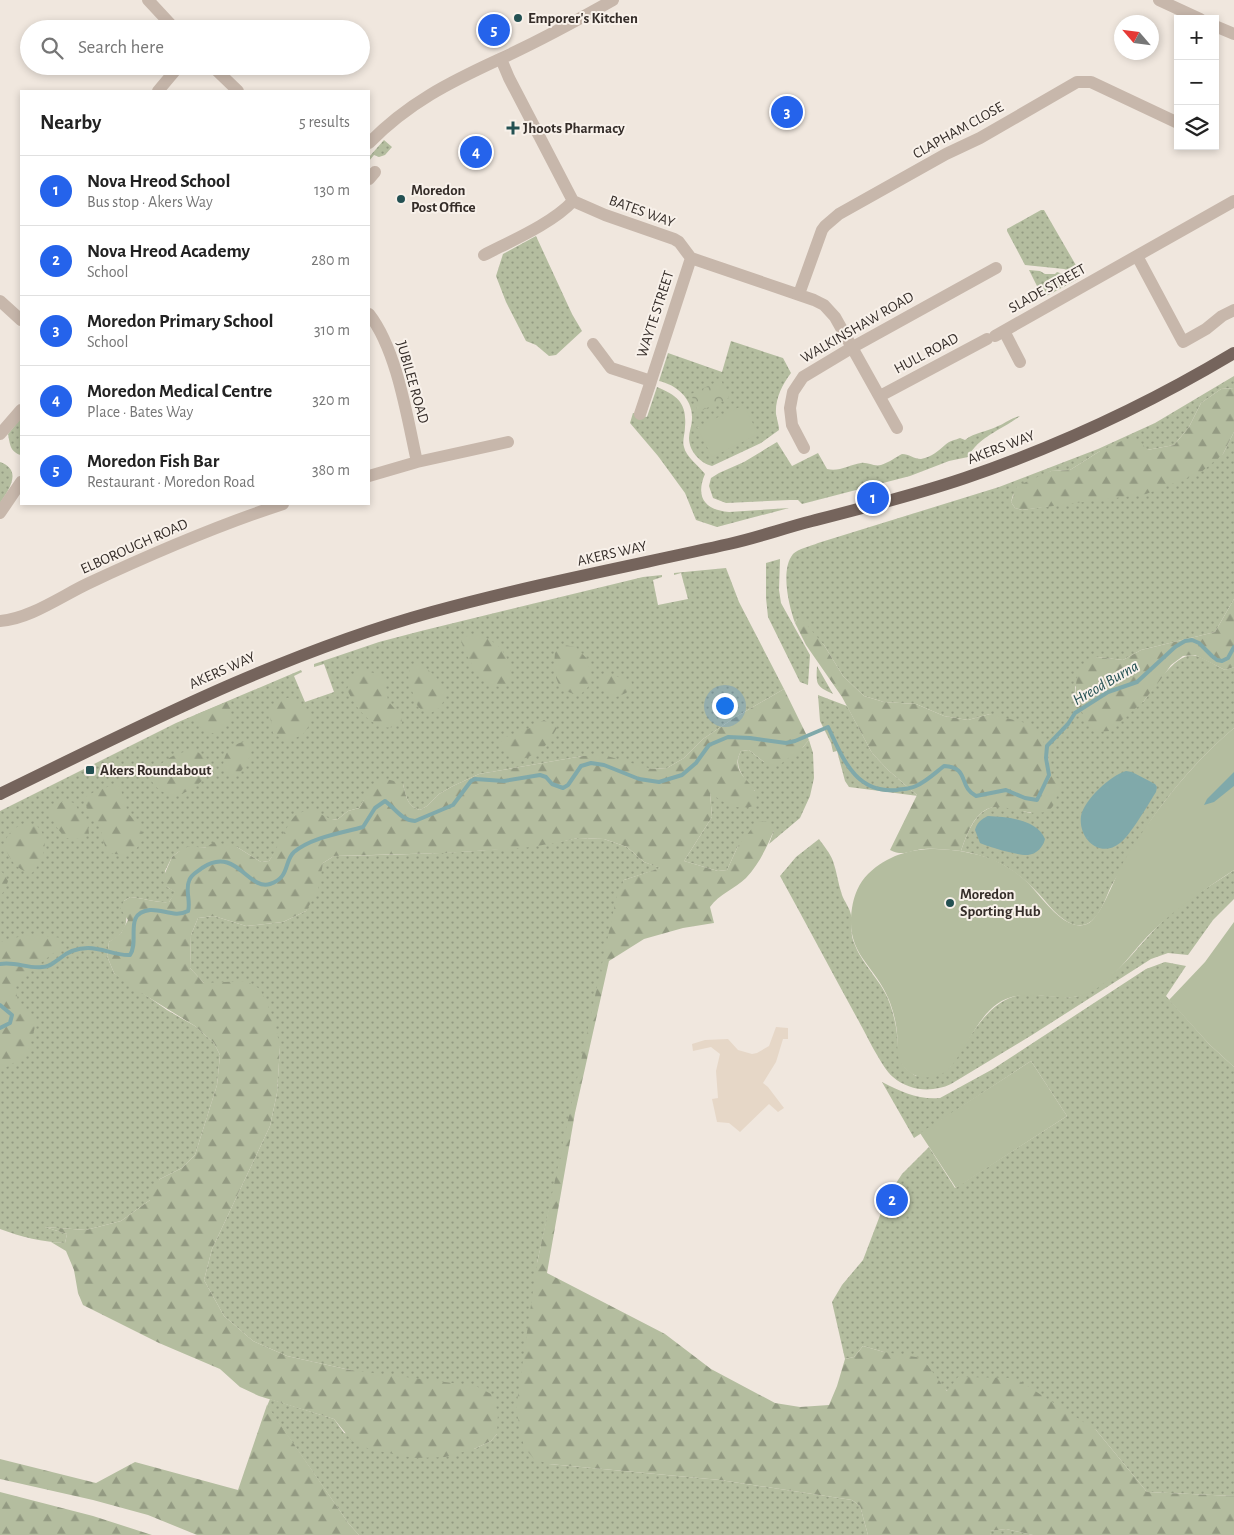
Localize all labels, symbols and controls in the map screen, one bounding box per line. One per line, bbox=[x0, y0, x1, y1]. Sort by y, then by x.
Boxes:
pin: 5 bbox=[478, 11, 510, 49]
place label: Emporer's Kitchen bbox=[528, 11, 638, 26]
marker: Emporer's Kitchen bbox=[512, 12, 524, 24]
north arrow bbox=[1114, 15, 1159, 60]
map controls bbox=[1174, 15, 1219, 150]
button: + bbox=[1174, 15, 1219, 60]
search box bbox=[20, 20, 370, 75]
icon: search bbox=[38, 34, 66, 62]
text: Search here bbox=[78, 38, 164, 57]
button: − bbox=[1174, 60, 1219, 105]
pin: 3 bbox=[771, 93, 803, 131]
street label: CLAPHAM CLOSE bbox=[910, 99, 1006, 162]
button: layers bbox=[1174, 105, 1219, 150]
text: Nearby bbox=[40, 112, 101, 133]
text: 5 results bbox=[299, 114, 350, 130]
place label: Jhoots Pharmacy bbox=[523, 121, 625, 136]
marker: Jhoots Pharmacy bbox=[507, 122, 519, 134]
pin: 4 bbox=[460, 133, 492, 171]
text: Nova Hreod School bbox=[87, 172, 230, 191]
text: 1 bbox=[53, 182, 59, 198]
text: 130 m bbox=[314, 182, 350, 198]
place label: Moredon Post Office bbox=[411, 183, 476, 215]
marker: Moredon Post Office bbox=[395, 193, 407, 205]
street label: BATES WAY bbox=[607, 193, 677, 230]
text: Bus stop · Akers Way bbox=[87, 194, 213, 210]
text: Nova Hreod Academy bbox=[87, 242, 250, 261]
text: 2 bbox=[52, 252, 60, 268]
text: 280 m bbox=[311, 252, 350, 268]
street label: SLADE STREET bbox=[1006, 261, 1089, 316]
text: School bbox=[87, 264, 128, 280]
street label: WAYTE STREET bbox=[634, 268, 677, 359]
street label: WALKINSHAW ROAD bbox=[798, 289, 917, 366]
text: Moredon Primary School bbox=[87, 312, 274, 331]
text: 3 bbox=[53, 322, 59, 338]
text: 310 m bbox=[314, 322, 350, 338]
street label: HULL ROAD bbox=[892, 330, 961, 377]
text: School bbox=[87, 334, 128, 350]
street label: JUBILEE ROAD bbox=[394, 339, 432, 425]
text: Moredon Medical Centre bbox=[87, 382, 272, 401]
text: 4 bbox=[52, 392, 60, 408]
text: 320 m bbox=[312, 392, 350, 408]
text: Place · Bates Way bbox=[87, 404, 193, 420]
street label: AKERS WAY bbox=[965, 428, 1037, 467]
text: Moredon Fish Bar bbox=[87, 452, 219, 471]
text: 5 bbox=[53, 462, 59, 478]
text: 380 m bbox=[312, 462, 350, 478]
text: Restaurant · Moredon Road bbox=[87, 474, 255, 490]
pin: 1 bbox=[857, 479, 889, 517]
street label: ELBOROUGH ROAD bbox=[78, 516, 190, 577]
street label: AKERS WAY bbox=[576, 538, 648, 569]
street label: AKERS WAY bbox=[187, 649, 258, 692]
water label: Hreod Burna bbox=[1070, 658, 1141, 708]
your location bbox=[712, 693, 738, 719]
place label: Akers Roundabout bbox=[100, 763, 211, 778]
marker: Akers Roundabout bbox=[84, 764, 96, 776]
place label: Moredon Sporting Hub bbox=[960, 887, 1041, 919]
marker: Moredon Sporting Hub bbox=[944, 897, 956, 909]
pin: 2 bbox=[876, 1181, 908, 1219]

